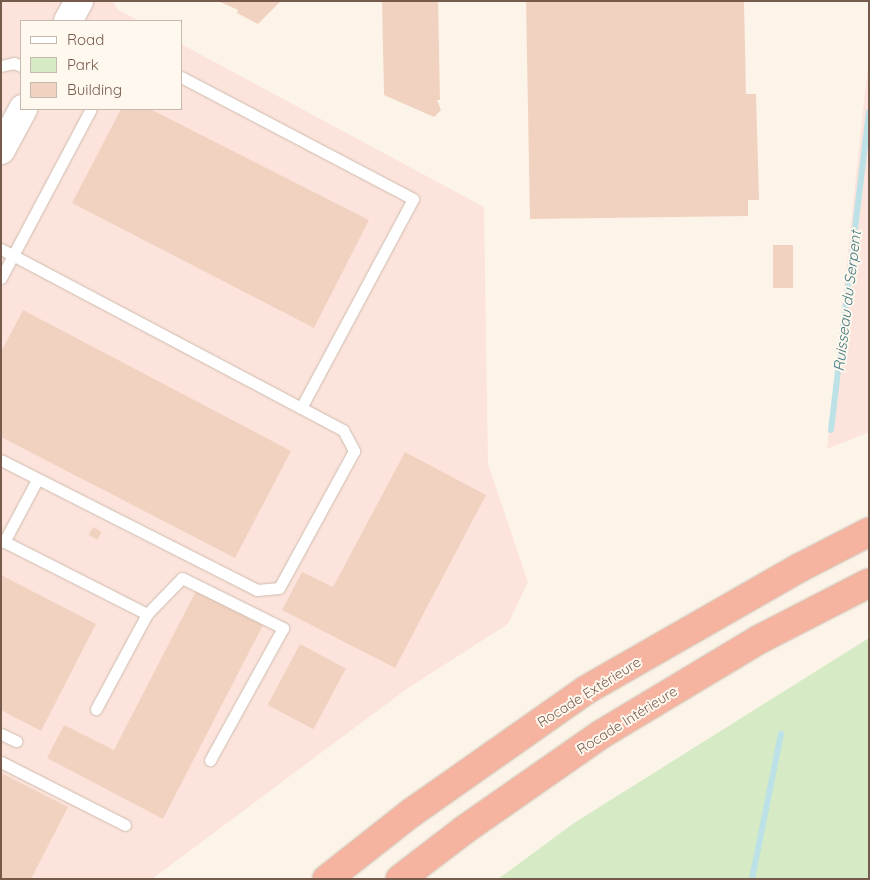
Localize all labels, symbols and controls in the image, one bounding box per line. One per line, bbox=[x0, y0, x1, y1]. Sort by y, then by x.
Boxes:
legend bbox=[20, 20, 182, 110]
text: Road bbox=[67, 30, 104, 49]
text: Park bbox=[67, 55, 99, 74]
text: Building bbox=[67, 80, 122, 99]
water label: Ruisseau du Serpent bbox=[829, 230, 865, 372]
street label: Rocade Extérieure bbox=[534, 653, 644, 731]
street label: Rocade Intérieure bbox=[574, 682, 680, 758]

